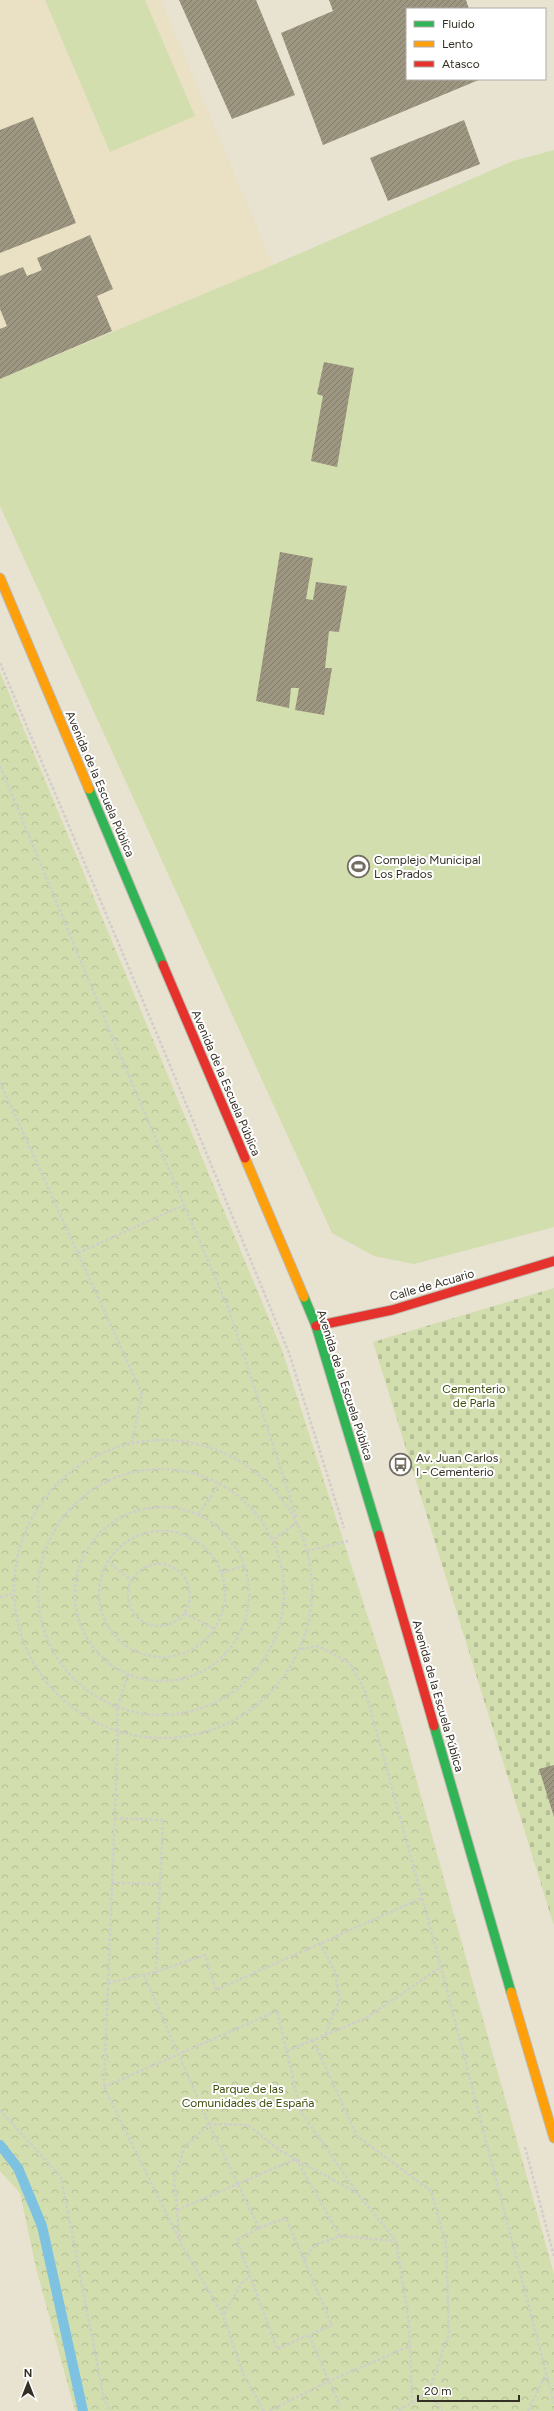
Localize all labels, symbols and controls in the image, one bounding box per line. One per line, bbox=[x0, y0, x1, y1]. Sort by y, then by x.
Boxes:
legend bbox=[406, 8, 546, 80]
text: Fluido bbox=[442, 17, 475, 31]
text: Lento bbox=[442, 37, 473, 51]
text: Atasco bbox=[442, 57, 480, 71]
street label: Avenida de la Escuela Pública bbox=[63, 709, 137, 859]
place label: Complejo Municipal Los Prados bbox=[374, 853, 481, 881]
sports icon: Complejo Municipal Los Prados bbox=[346, 854, 372, 880]
street label: Avenida de la Escuela Pública bbox=[189, 1008, 263, 1158]
street label: Calle de Acuario bbox=[388, 1266, 476, 1304]
street label: Avenida de la Escuela Pública bbox=[314, 1308, 376, 1462]
park label: Cementerio de Parla bbox=[442, 1382, 506, 1410]
place label: Av. Juan Carlos I - Cementerio bbox=[416, 1451, 499, 1479]
bus stop icon: Av. Juan Carlos I - Cementerio bbox=[388, 1452, 414, 1478]
street label: Avenida de la Escuela Pública bbox=[410, 1618, 466, 1774]
park label: Parque de las Comunidades de España bbox=[182, 2082, 314, 2110]
north arrow bbox=[8, 2363, 48, 2403]
text: N bbox=[24, 2367, 32, 2380]
scale bar bbox=[418, 2377, 519, 2403]
text: 20 m bbox=[424, 2384, 452, 2398]

